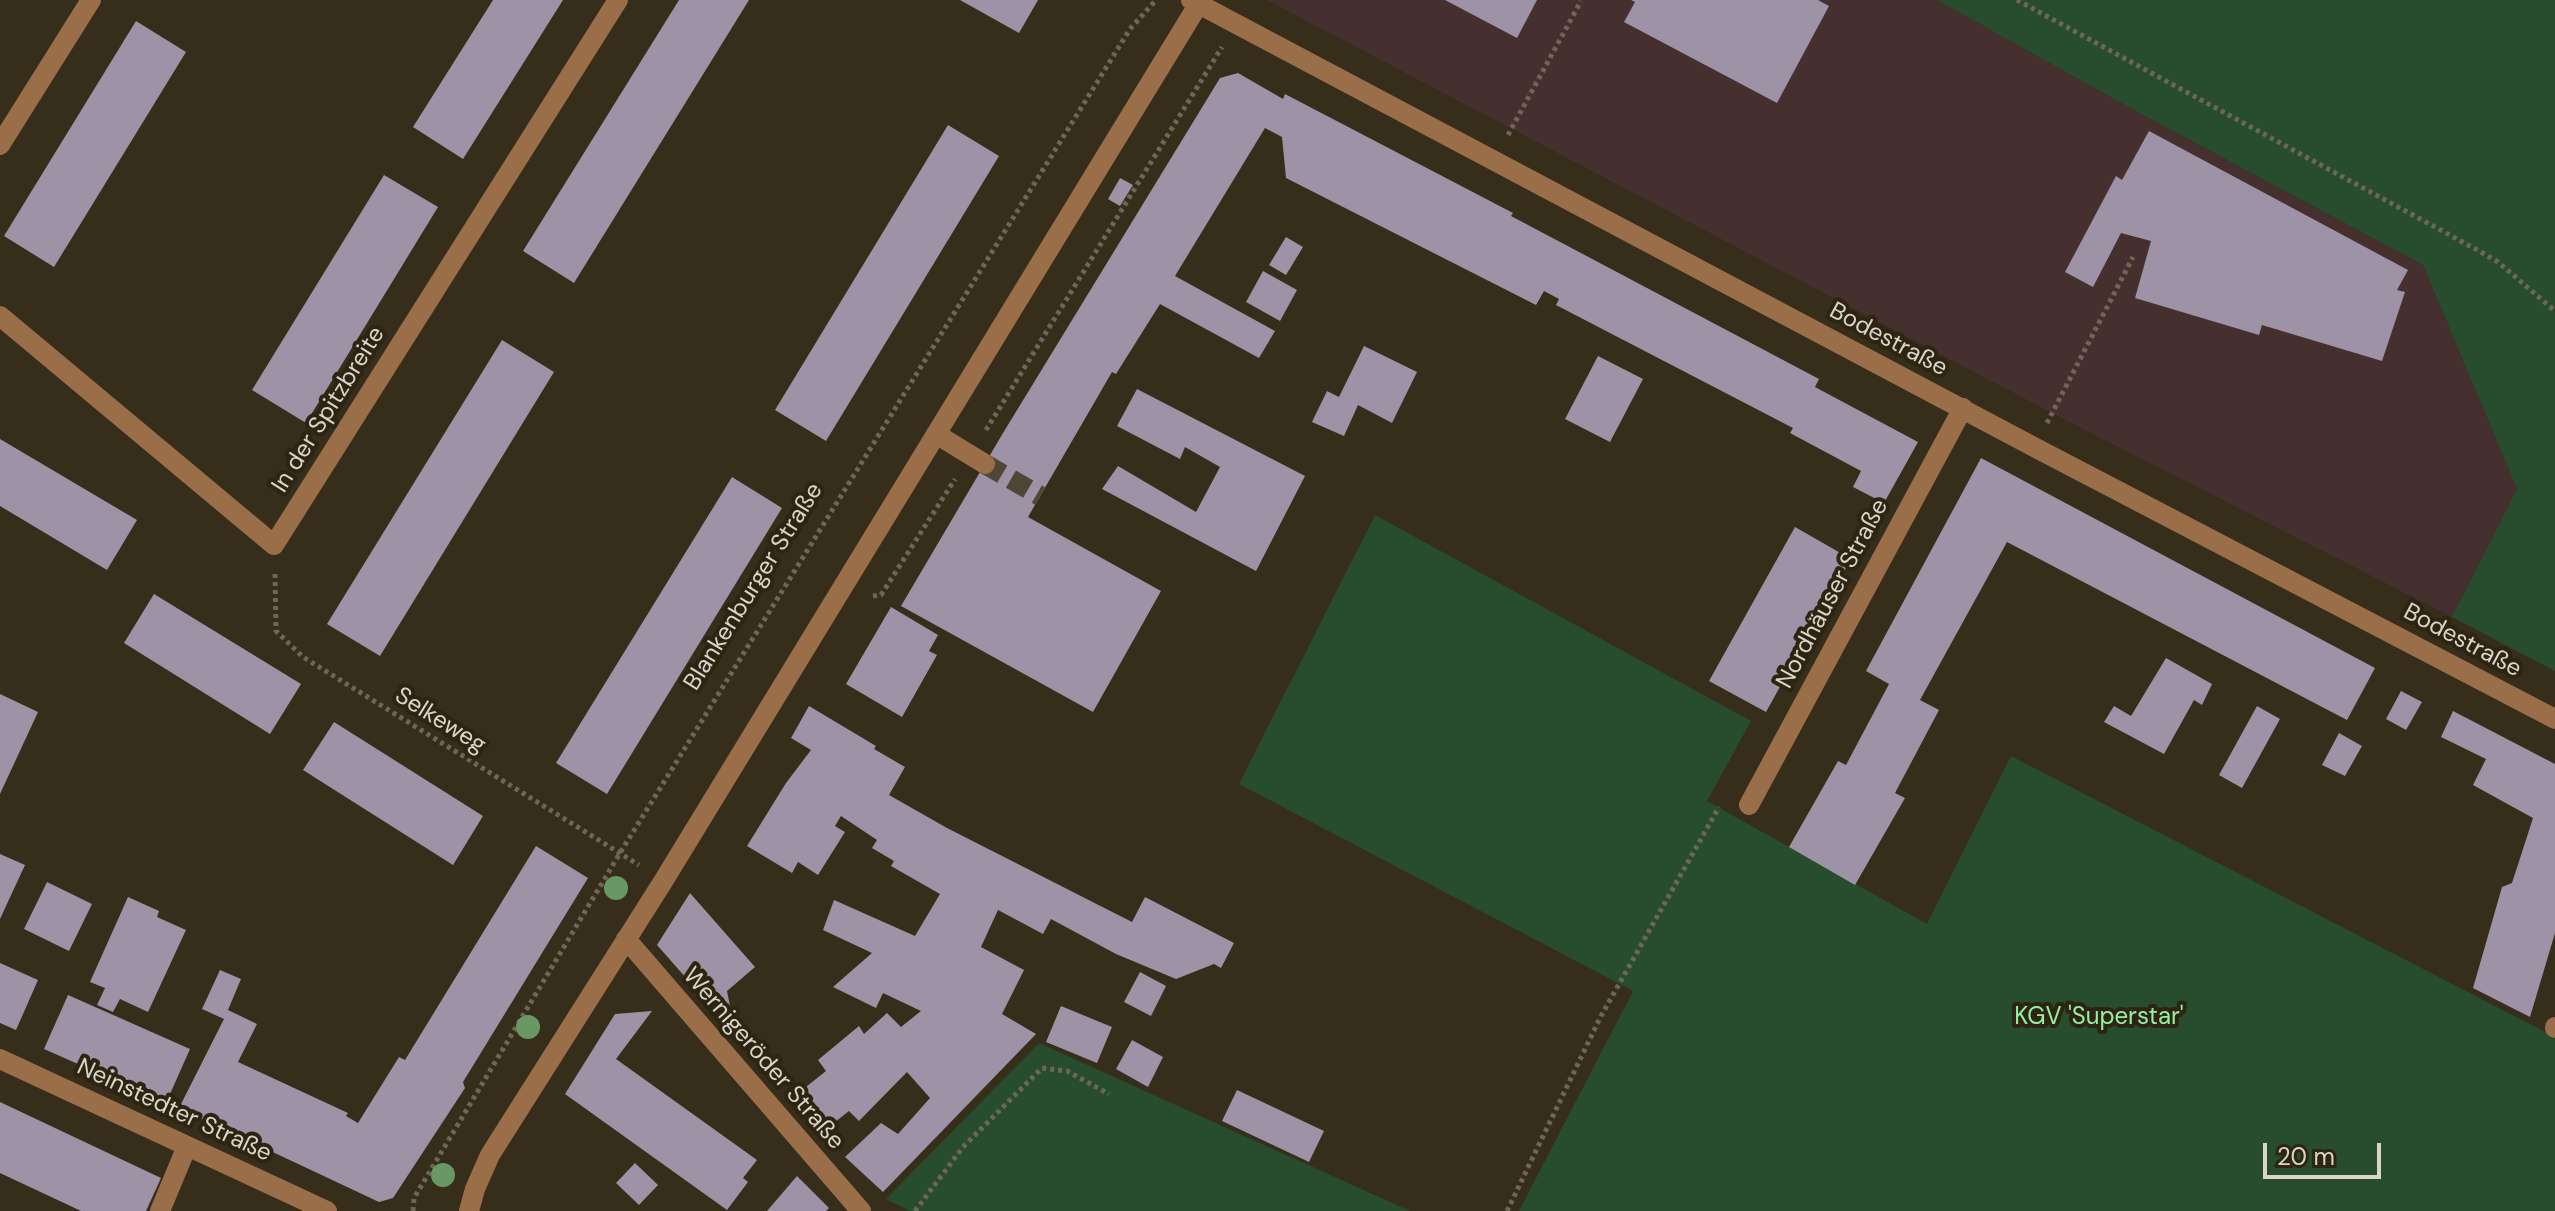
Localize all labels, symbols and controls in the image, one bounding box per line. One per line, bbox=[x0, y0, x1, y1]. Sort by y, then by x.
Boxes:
street label: Bodestraße bbox=[1824, 297, 1952, 383]
street label: In der Spitzbreite bbox=[266, 322, 392, 498]
street label: Blankenburger Straße bbox=[678, 478, 830, 696]
street label: Nordhäuser Straße bbox=[1771, 494, 1895, 694]
street label: Bodestraße bbox=[2398, 598, 2526, 684]
street label: Selkeweg bbox=[389, 682, 491, 760]
street label: Wernigeröder Straße bbox=[676, 962, 850, 1156]
park label: KGV 'Superstar' bbox=[2014, 1004, 2184, 1032]
street label: Neinstedter Straße bbox=[72, 1053, 276, 1169]
scale bar bbox=[2267, 1127, 2385, 1177]
text: 20 m bbox=[2277, 1141, 2335, 1172]

